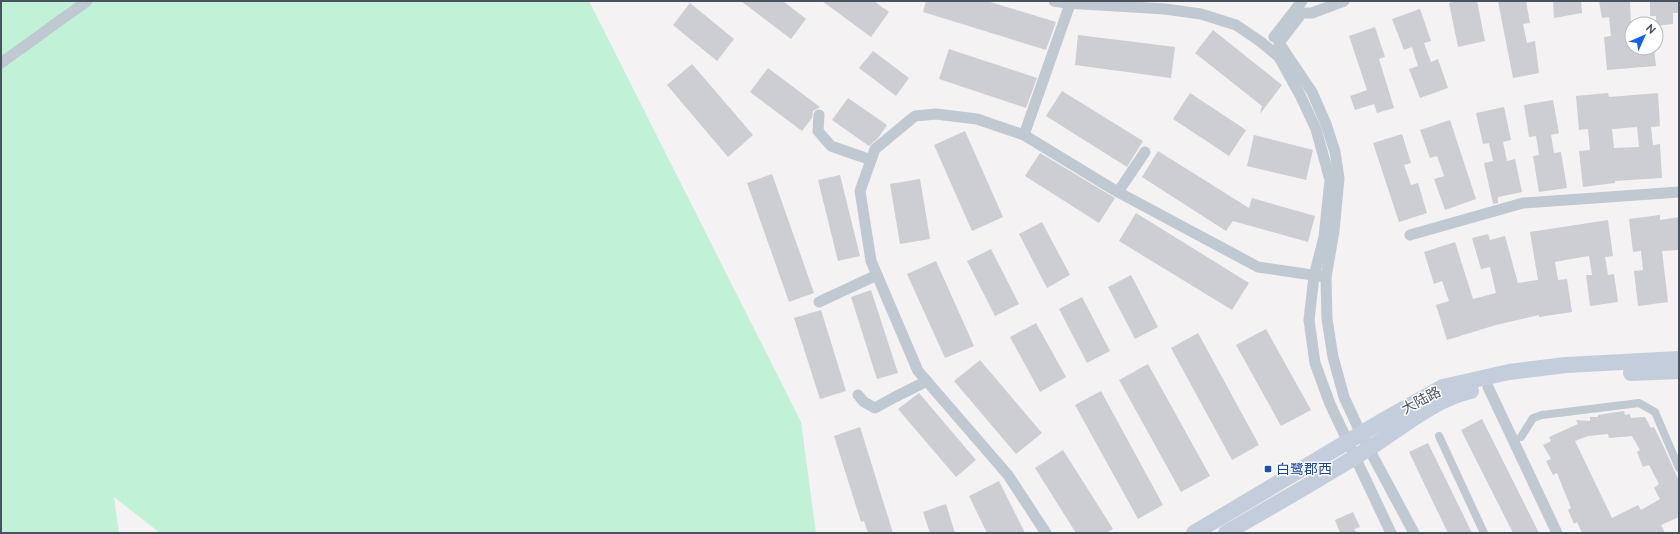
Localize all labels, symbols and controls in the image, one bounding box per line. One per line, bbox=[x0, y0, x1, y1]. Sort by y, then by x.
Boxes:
north arrow bbox=[1624, 16, 1664, 56]
text: N bbox=[1643, 22, 1658, 37]
street label: 大陆路 bbox=[1399, 383, 1443, 417]
place label: 白鹭郡西 bbox=[1276, 461, 1332, 477]
marker: 白鹭郡西 bbox=[1263, 464, 1273, 474]

